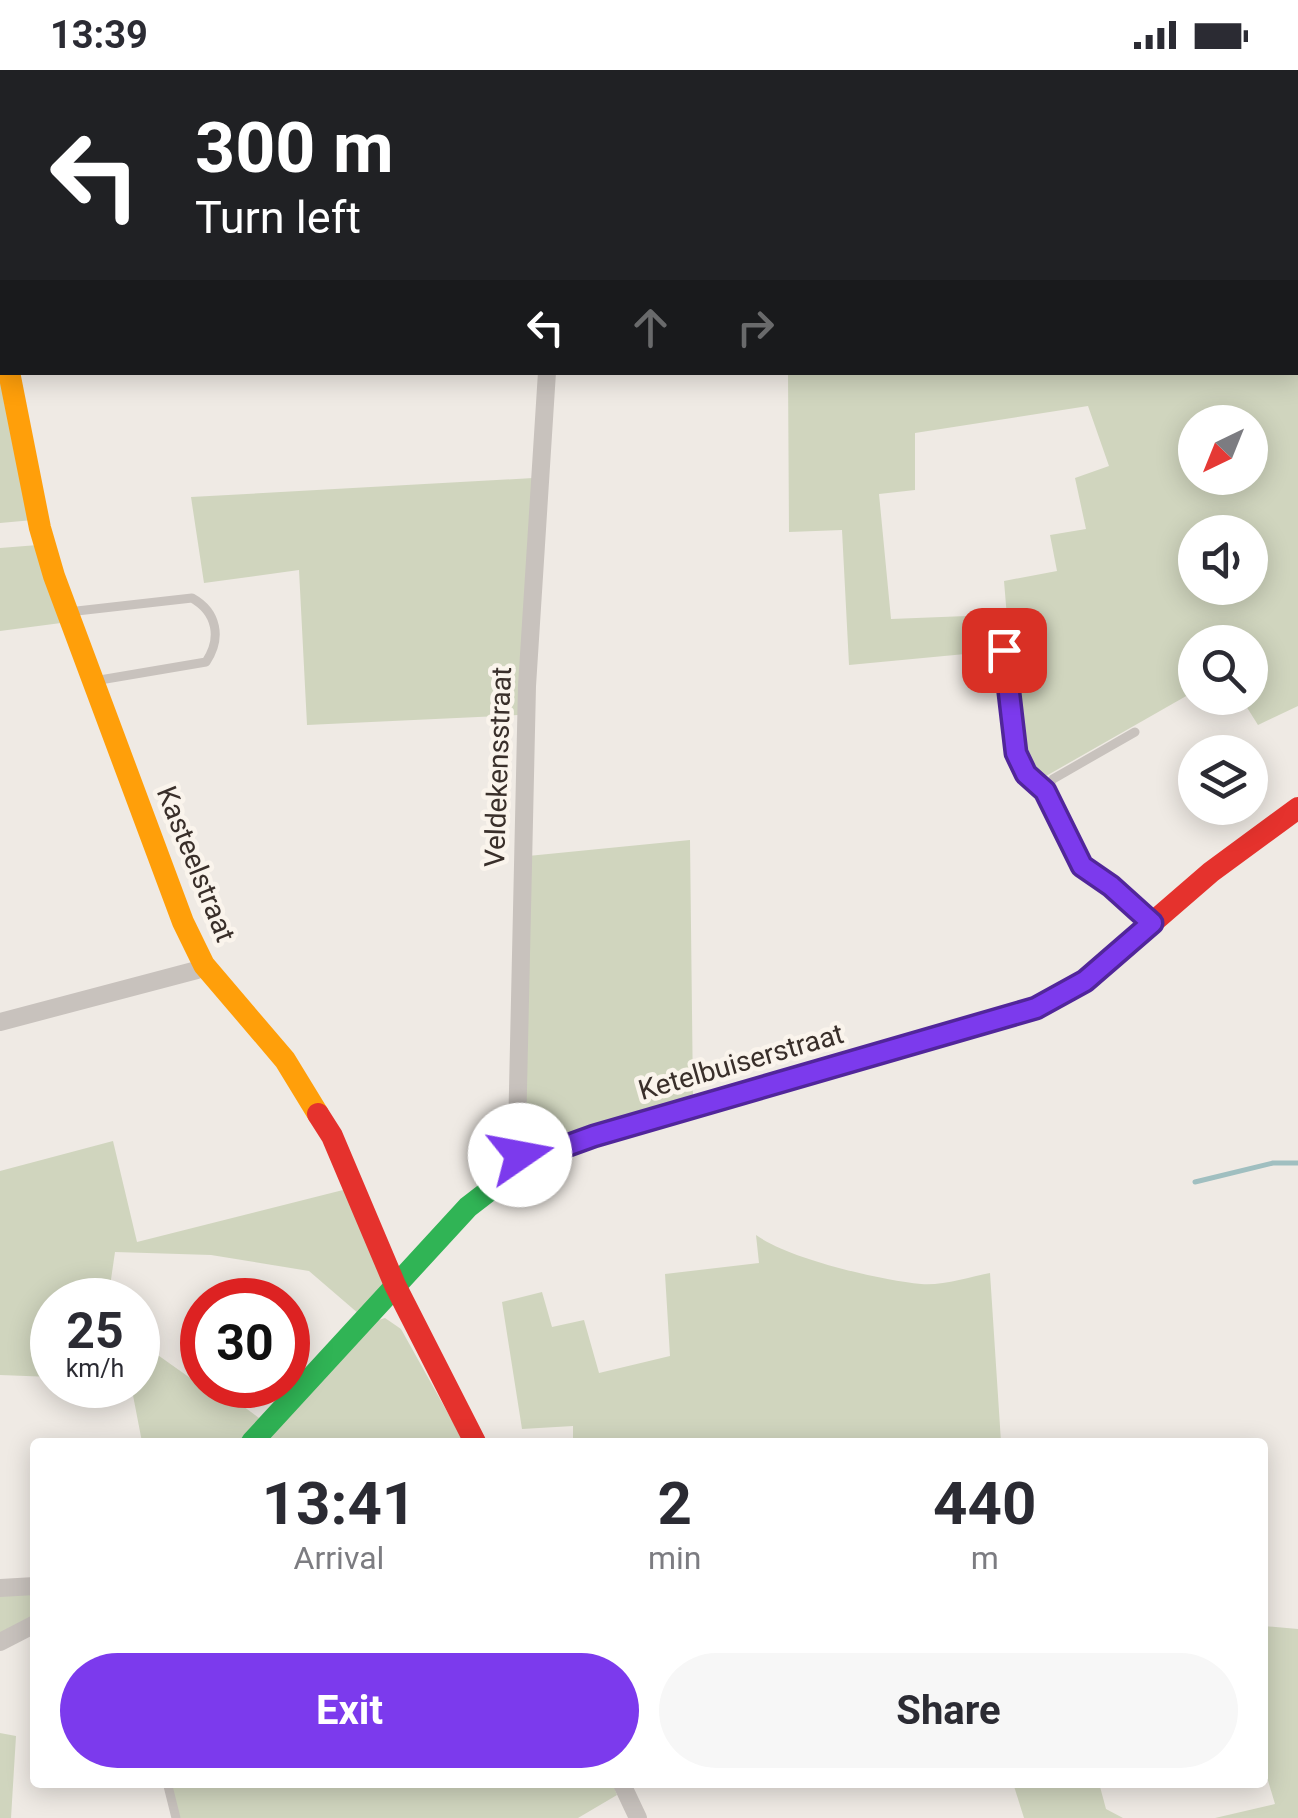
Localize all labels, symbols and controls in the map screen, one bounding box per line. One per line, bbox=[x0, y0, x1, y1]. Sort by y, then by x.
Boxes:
text: 13:39 bbox=[50, 13, 148, 57]
text: 300 m bbox=[195, 107, 394, 189]
icon: left bbox=[30, 110, 160, 240]
text: Turn left bbox=[195, 191, 361, 244]
icon: left bbox=[518, 300, 573, 355]
icon: ahead bbox=[623, 300, 678, 355]
icon: right bbox=[728, 300, 783, 355]
north arrow bbox=[1178, 405, 1268, 495]
map controls bbox=[1178, 405, 1268, 825]
button: sound bbox=[1178, 515, 1268, 605]
pin bbox=[962, 608, 1047, 693]
icon: arrive bbox=[977, 623, 1032, 678]
button: search bbox=[1178, 625, 1268, 715]
street label: Veldekensstraat bbox=[478, 666, 518, 868]
button: layers bbox=[1178, 735, 1268, 825]
street label: Kasteelstraat bbox=[150, 781, 242, 947]
street label: Ketelbuiserstraat bbox=[635, 1017, 847, 1107]
position arrow bbox=[468, 1103, 572, 1207]
speed limit sign: 30 bbox=[180, 1278, 310, 1408]
text: 25 bbox=[66, 1302, 124, 1360]
text: km/h bbox=[66, 1354, 124, 1383]
text: 13:41 bbox=[262, 1468, 416, 1539]
text: 2 bbox=[657, 1468, 692, 1539]
text: 440 bbox=[933, 1468, 1036, 1539]
text: Arrival bbox=[294, 1539, 384, 1577]
text: min bbox=[648, 1539, 701, 1577]
text: m bbox=[971, 1539, 999, 1577]
button: Exit bbox=[60, 1653, 639, 1768]
button: Share bbox=[659, 1653, 1238, 1768]

